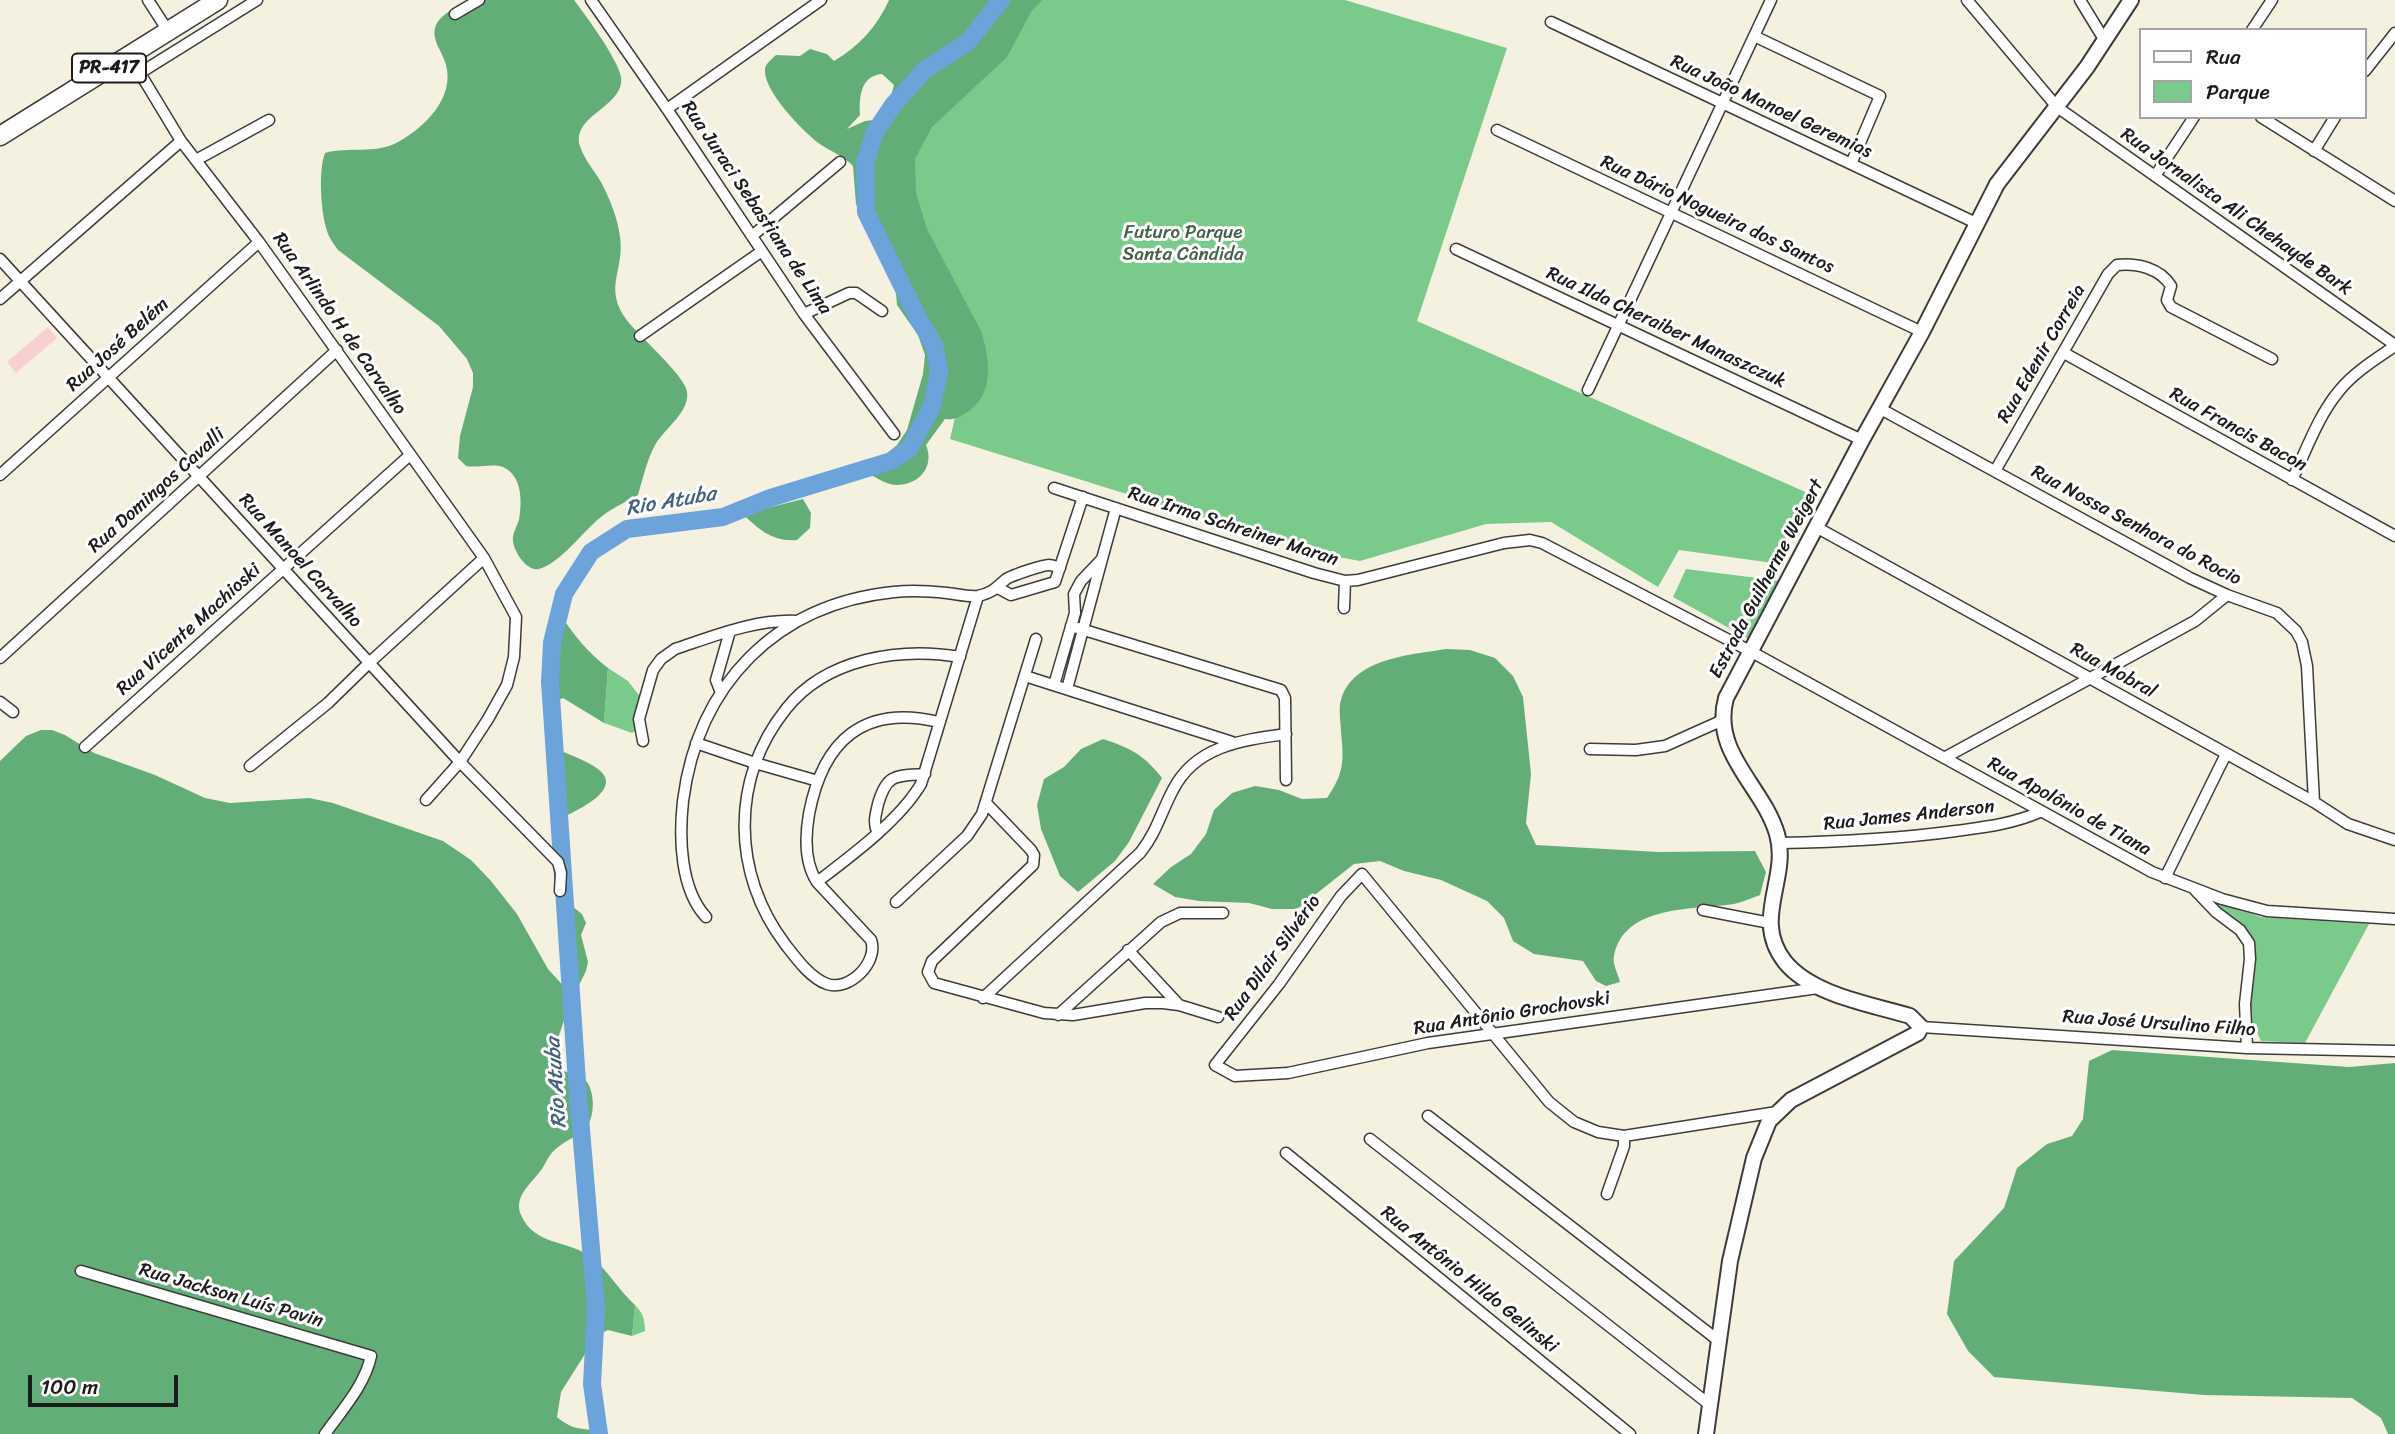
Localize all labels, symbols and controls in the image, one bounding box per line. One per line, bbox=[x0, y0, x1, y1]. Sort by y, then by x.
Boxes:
legend bbox=[2140, 28, 2367, 119]
text: Rua bbox=[2206, 38, 2241, 76]
street label: Rua João Manoel Geremias bbox=[1667, 50, 1875, 164]
road number: PR-417 bbox=[72, 54, 146, 82]
text: Parque bbox=[2206, 73, 2270, 111]
street label: Rua Juraci Sebastiana de Lima bbox=[676, 97, 836, 319]
street label: Rua Jornalista Ali Chehayde Bark bbox=[2116, 123, 2356, 301]
street label: Rua Dário Nogueira dos Santos bbox=[1597, 151, 1837, 279]
park label: Futuro Parque Santa Cândida bbox=[1123, 222, 1243, 266]
street label: Rua Arlindo H de Carvalho bbox=[267, 228, 411, 420]
street label: Rua Ilda Cheraiber Manaszczuk bbox=[1543, 262, 1789, 394]
street label: Rua Edenir Correia bbox=[1993, 281, 2091, 427]
street label: Rua José Belém bbox=[62, 293, 174, 397]
street label: Rua Francis Bacon bbox=[2165, 383, 2311, 477]
street label: Rua Domingos Cavalli bbox=[84, 424, 230, 558]
street label: Rua Nossa Senhora do Rocio bbox=[2027, 461, 2245, 591]
street label: Estrada Guilherme Weigert bbox=[1705, 476, 1829, 682]
water label: Rio Atuba bbox=[624, 482, 718, 522]
street label: Rua Irma Schreiner Maran bbox=[1125, 482, 1341, 572]
street label: Rua Manoel Carvalho bbox=[234, 489, 366, 633]
street label: Rua Vicente Machioski bbox=[112, 559, 266, 701]
street label: Rua Mobral bbox=[2066, 638, 2160, 704]
street label: Rua Apolônio de Tiana bbox=[1983, 753, 2155, 861]
street label: Rua James Anderson bbox=[1822, 796, 1996, 836]
street label: Rua Dilair Silvério bbox=[1220, 891, 1326, 1025]
street label: Rua Antônio Grochovski bbox=[1412, 987, 1612, 1041]
street label: Rua José Ursulino Filho bbox=[2062, 1006, 2256, 1042]
water label: Rio Atuba bbox=[541, 1037, 573, 1129]
street label: Rua Antônio Hildo Gelinski bbox=[1376, 1201, 1562, 1359]
street label: Rua Jackson Luís Pavin bbox=[136, 1259, 326, 1333]
scale bar bbox=[32, 1360, 182, 1404]
text: 100 m bbox=[41, 1368, 98, 1406]

